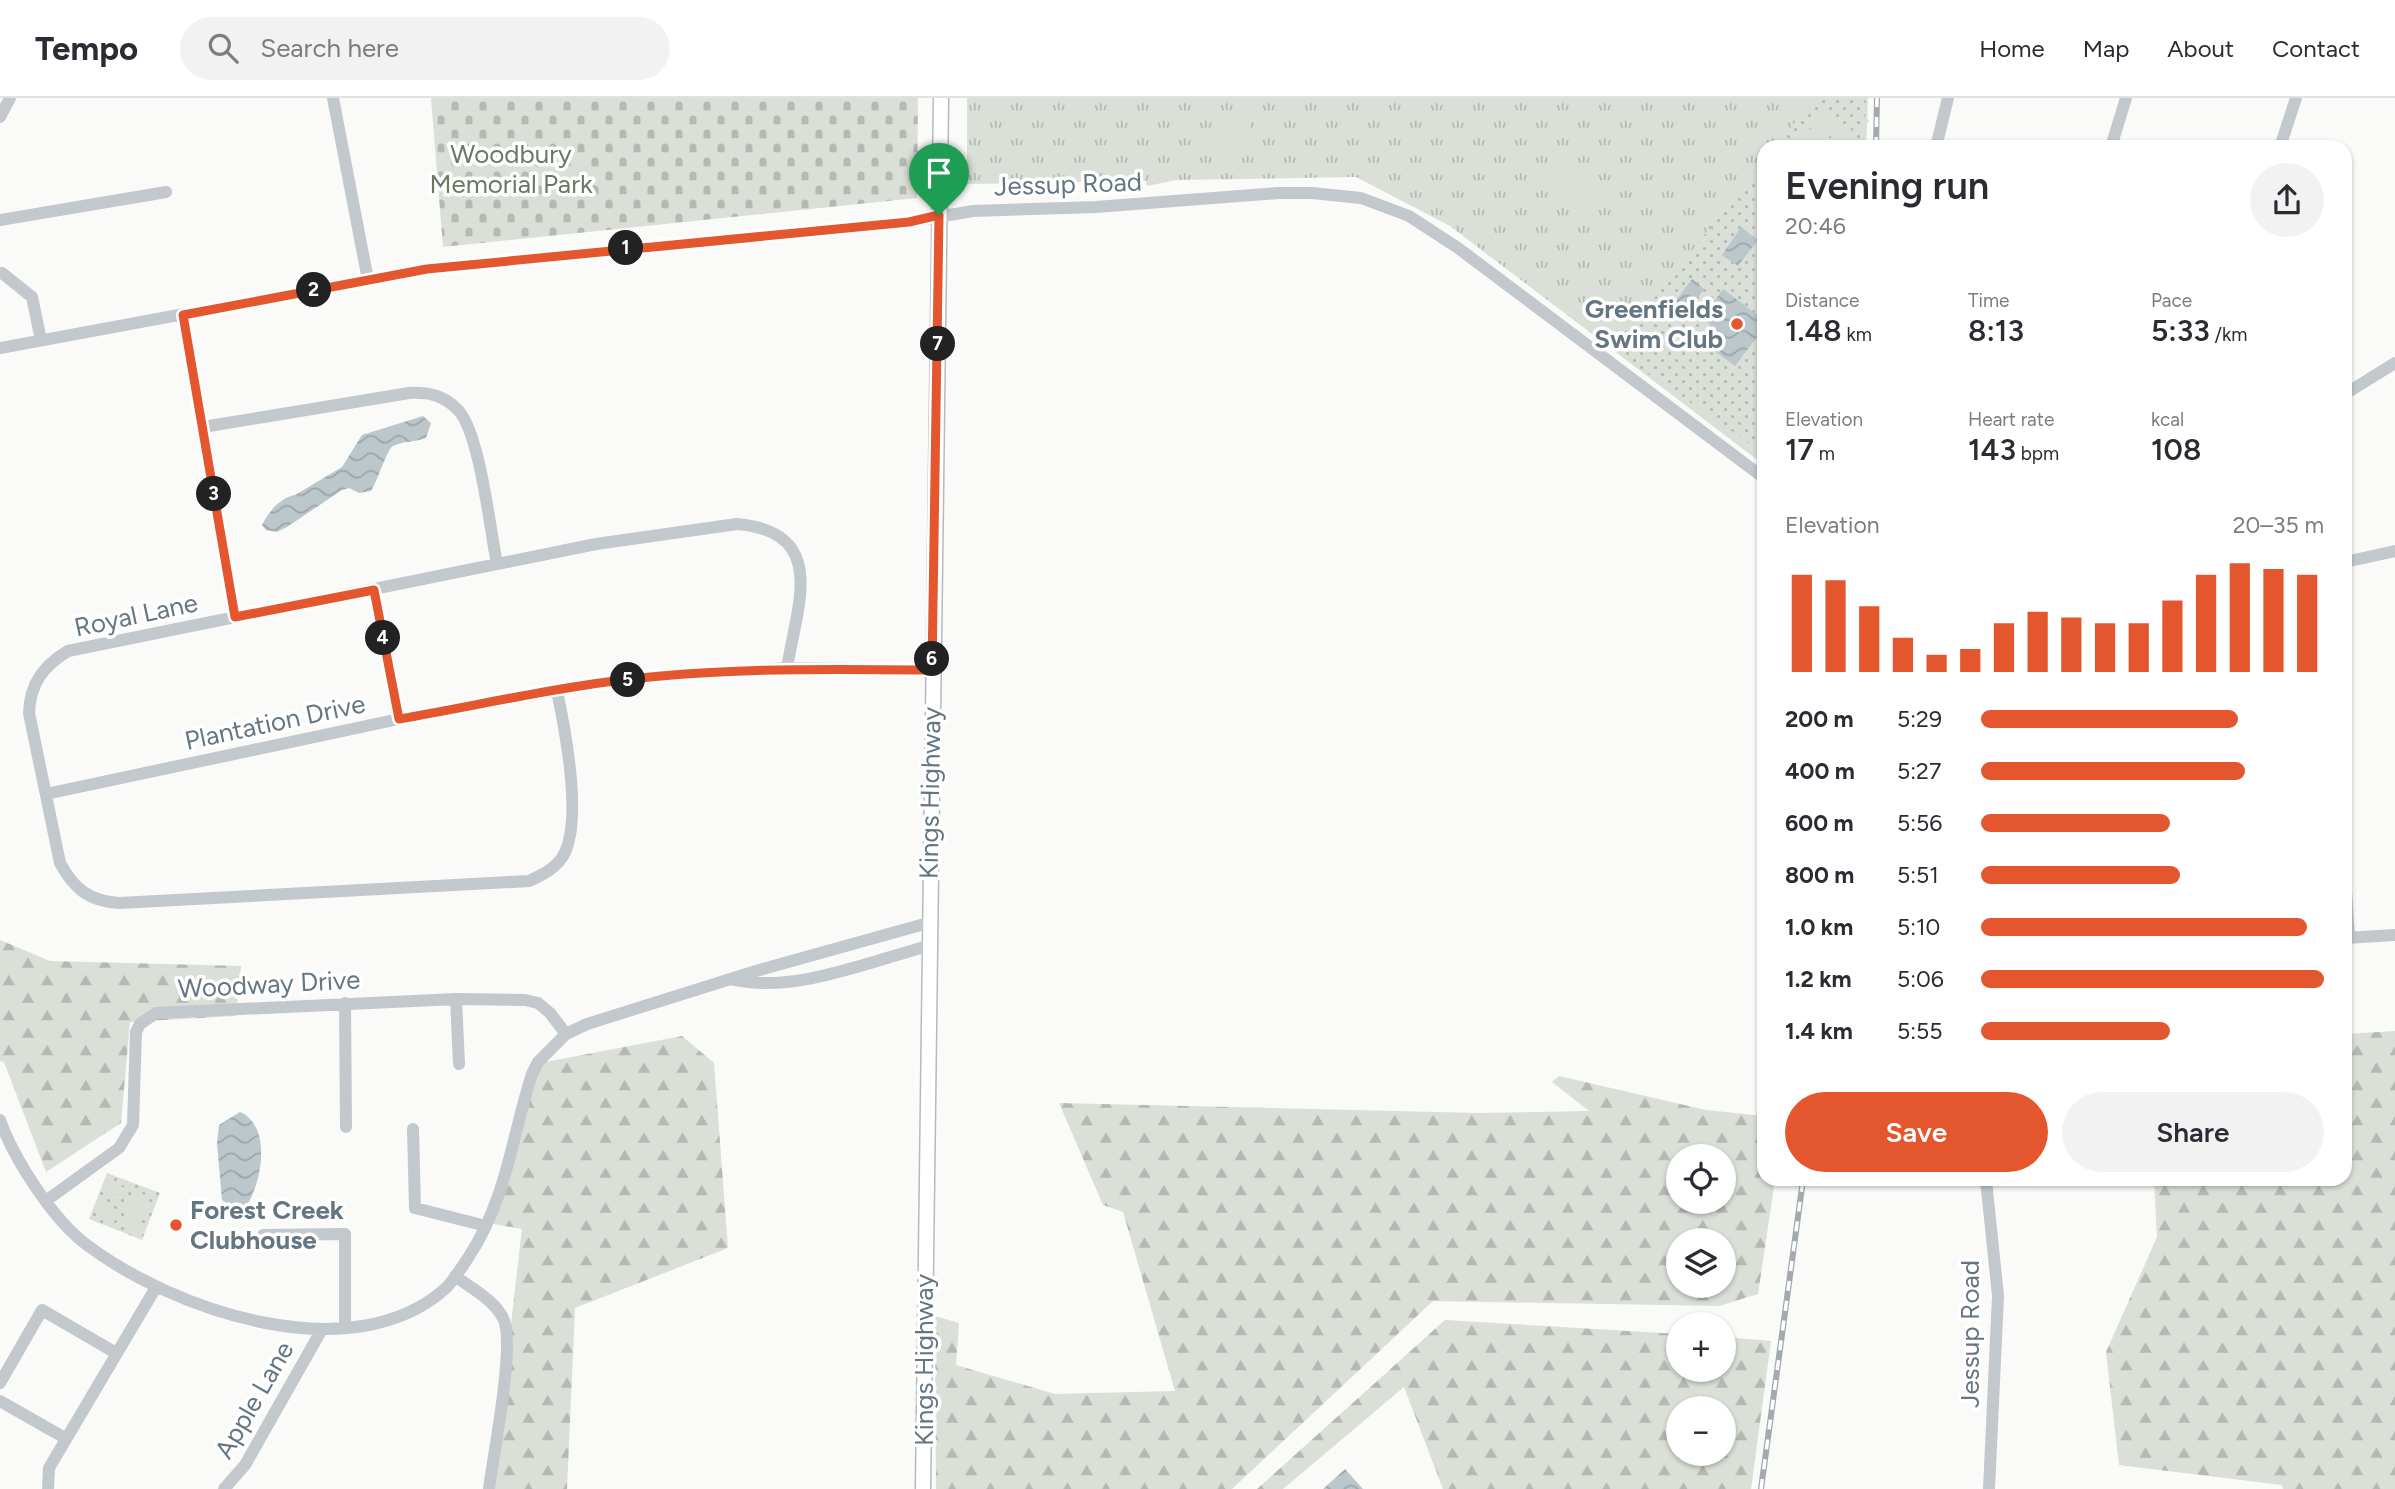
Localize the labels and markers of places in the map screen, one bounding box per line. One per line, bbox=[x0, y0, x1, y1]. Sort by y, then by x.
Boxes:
pin bbox=[909, 143, 969, 215]
pin: 1 bbox=[608, 230, 644, 266]
pin: 2 bbox=[296, 272, 332, 308]
place label: Greenfields Swim Club bbox=[1585, 293, 1723, 355]
marker: Greenfields Swim Club bbox=[1729, 316, 1745, 332]
pin: 7 bbox=[920, 327, 956, 362]
pin: 3 bbox=[196, 476, 232, 512]
pin: 4 bbox=[366, 620, 400, 656]
pin: 6 bbox=[914, 642, 950, 676]
pin: 5 bbox=[610, 662, 646, 698]
place label: Forest Creek Clubhouse bbox=[190, 1194, 344, 1256]
marker: Forest Creek Clubhouse bbox=[168, 1217, 184, 1233]

